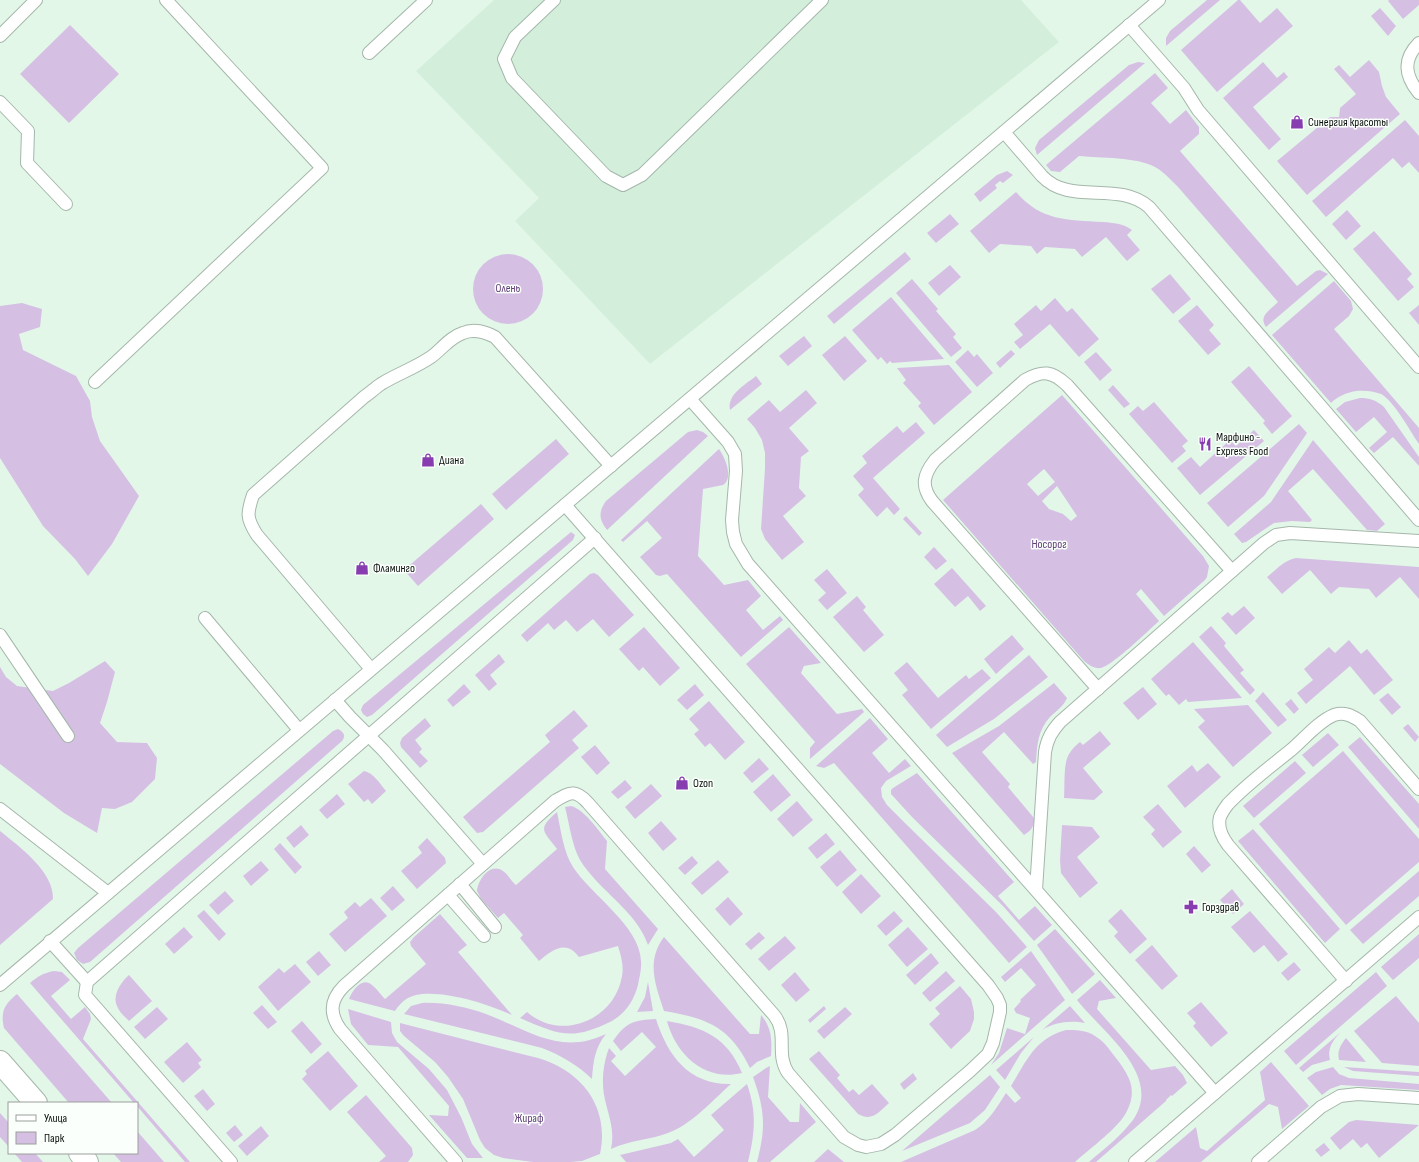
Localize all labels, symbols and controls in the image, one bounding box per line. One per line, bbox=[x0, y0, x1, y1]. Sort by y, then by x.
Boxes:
shop icon: Синергия красоты bbox=[1289, 114, 1305, 130]
place label: Синергия красоты bbox=[1308, 115, 1388, 130]
park label: Олень bbox=[496, 281, 521, 296]
place label: Марфино - Express Food bbox=[1216, 430, 1268, 459]
restaurant icon: Марфино - Express Food bbox=[1197, 436, 1213, 452]
shop icon: Диана bbox=[420, 452, 436, 468]
place label: Диана bbox=[439, 453, 464, 468]
park label: Носорог bbox=[1031, 537, 1067, 552]
shop icon: Фламинго bbox=[354, 560, 370, 576]
place label: Фламинго bbox=[373, 561, 415, 576]
shop icon: Ozon bbox=[674, 775, 690, 791]
place label: Ozon bbox=[693, 776, 713, 791]
pharmacy icon: Горздрав bbox=[1183, 899, 1199, 915]
place label: Горздрав bbox=[1202, 900, 1239, 915]
legend bbox=[8, 1102, 138, 1154]
text: Улица bbox=[44, 1111, 68, 1126]
park label: Жираф bbox=[515, 1111, 543, 1126]
text: Парк bbox=[44, 1131, 65, 1146]

